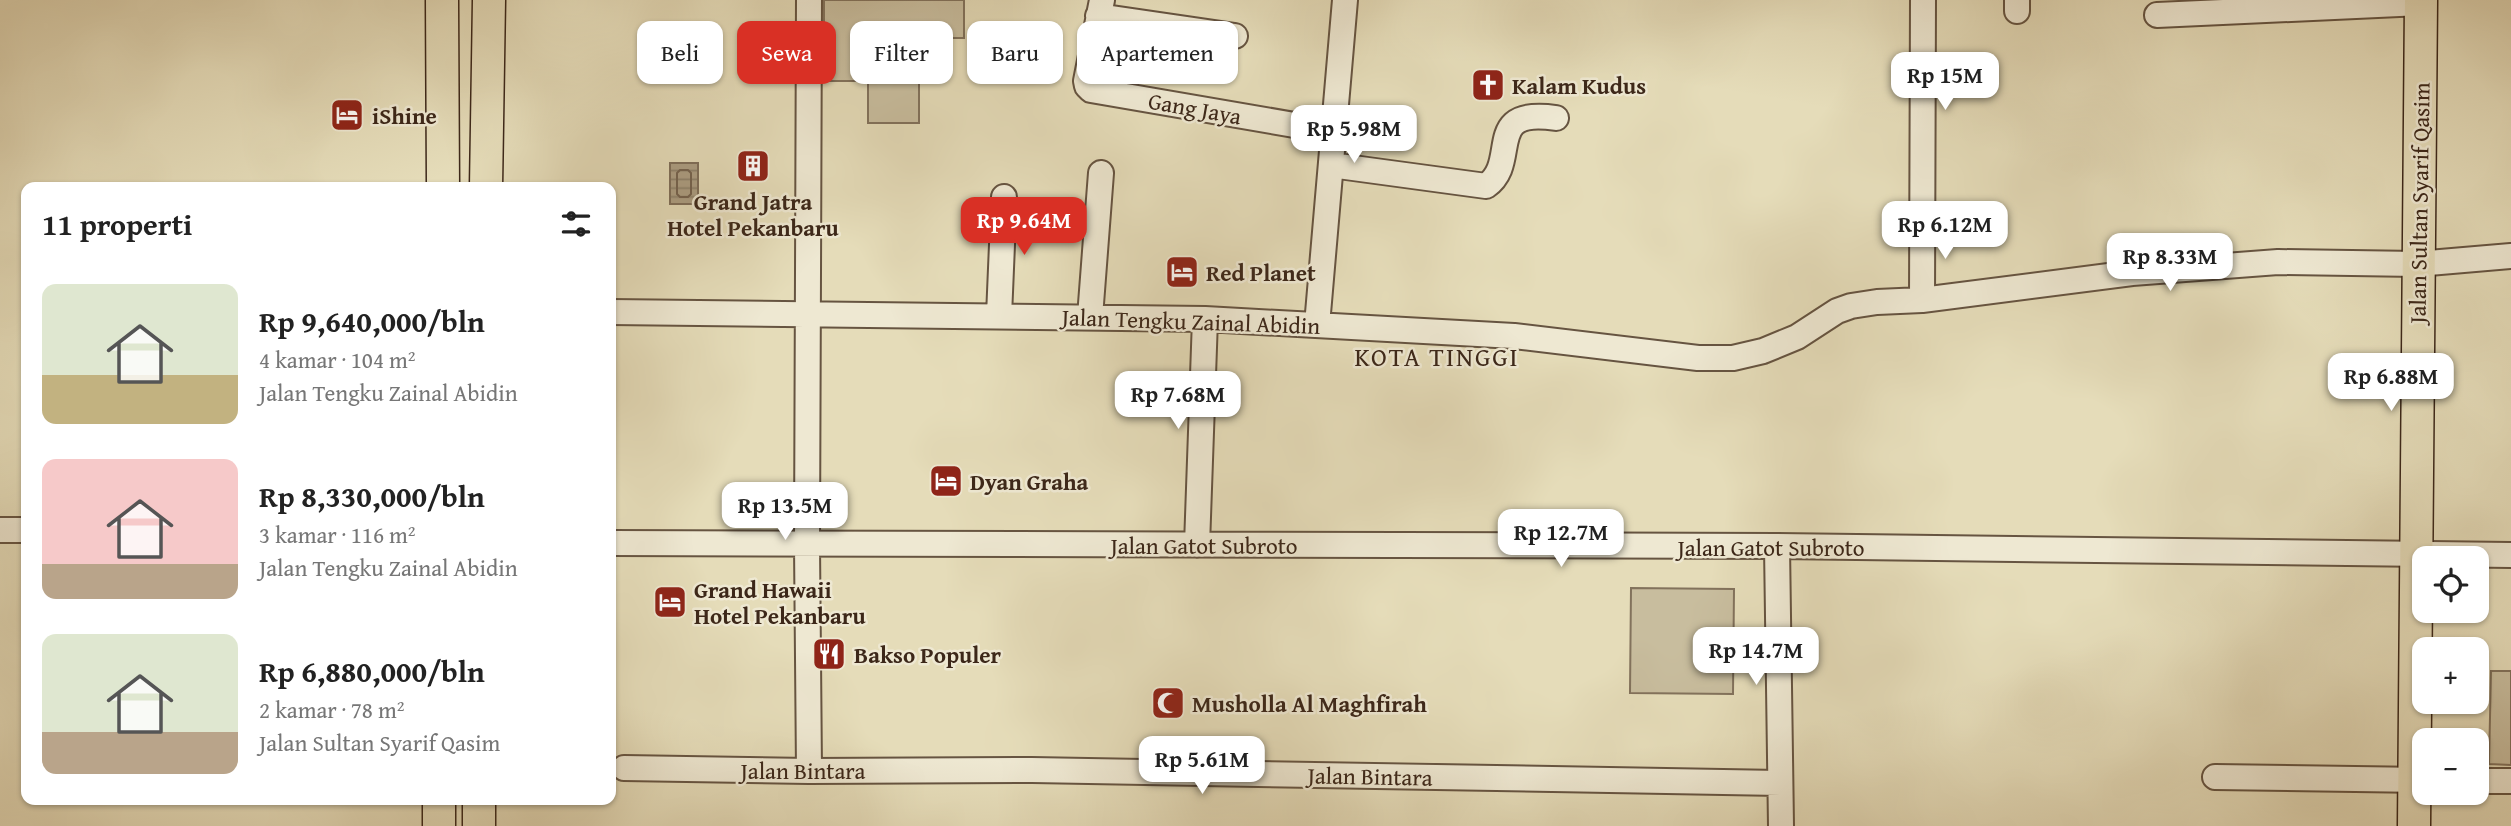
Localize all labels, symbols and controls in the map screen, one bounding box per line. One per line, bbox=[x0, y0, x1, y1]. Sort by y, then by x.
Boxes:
chip: Beli bbox=[637, 21, 723, 84]
chip: Sewa bbox=[737, 21, 836, 84]
chip: Filter bbox=[850, 21, 953, 84]
chip: Baru bbox=[967, 21, 1063, 84]
chip: Apartemen bbox=[1077, 21, 1238, 84]
pin: Rp 15M bbox=[1888, 52, 2002, 112]
text: Rp 15M bbox=[1907, 58, 1983, 91]
church icon: Kalam Kudus bbox=[1469, 66, 1507, 104]
place label: Kalam Kudus bbox=[1512, 69, 1646, 102]
street label: Jalan Sultan Syarif Qasim bbox=[2400, 82, 2438, 327]
street label: Gang Jaya bbox=[1146, 84, 1244, 132]
hotel icon: iShine bbox=[328, 96, 366, 134]
place label: iShine bbox=[372, 99, 437, 132]
pin: Rp 5.98M bbox=[1282, 106, 1426, 165]
text: Rp 5.98M bbox=[1307, 111, 1401, 144]
building icon: Grand Jatra Hotel Pekanbaru bbox=[734, 147, 772, 185]
place label: Grand Jatra Hotel Pekanbaru bbox=[667, 185, 840, 244]
pin: Rp 9.64M bbox=[952, 198, 1096, 257]
text: 11 properti bbox=[42, 202, 192, 246]
pin: Rp 6.12M bbox=[1873, 202, 2017, 261]
text: Rp 9.64M bbox=[977, 203, 1071, 236]
icon: filters bbox=[557, 205, 595, 243]
text: Rp 6.12M bbox=[1898, 207, 1992, 240]
pin: Rp 8.33M bbox=[2098, 233, 2242, 293]
text: Rp 8.33M bbox=[2123, 239, 2217, 272]
hotel icon: Red Planet bbox=[1163, 253, 1201, 291]
place label: Red Planet bbox=[1206, 256, 1316, 289]
text: Rp 9,640,000/bln bbox=[259, 299, 485, 343]
street label: Jalan Tengku Zainal Abidin bbox=[1058, 300, 1321, 342]
icon: home bbox=[98, 312, 182, 396]
district label: KOTA TINGGI bbox=[1354, 337, 1520, 376]
text: 4 kamar · 104 m² bbox=[259, 343, 416, 376]
pin: Rp 6.88M bbox=[2319, 354, 2463, 413]
text: Rp 6.88M bbox=[2344, 359, 2438, 392]
pin: Rp 7.68M bbox=[1106, 372, 1250, 431]
text: Jalan Tengku Zainal Abidin bbox=[259, 376, 518, 409]
text: Rp 7.68M bbox=[1131, 377, 1225, 410]
hotel icon: Dyan Graha bbox=[927, 462, 965, 500]
place label: Dyan Graha bbox=[970, 465, 1089, 498]
text: Rp 8,330,000/bln bbox=[259, 474, 485, 518]
pin: Rp 13.5M bbox=[713, 482, 857, 542]
icon: home bbox=[98, 487, 182, 571]
text: Rp 13.5M bbox=[738, 488, 832, 521]
pin: Rp 12.7M bbox=[1489, 510, 1633, 569]
text: Rp 12.7M bbox=[1514, 515, 1608, 548]
text: 3 kamar · 116 m² bbox=[259, 518, 416, 551]
street label: Jalan Gatot Subroto bbox=[1107, 529, 1298, 562]
street label: Jalan Gatot Subroto bbox=[1674, 531, 1865, 564]
map controls bbox=[2412, 546, 2489, 805]
button: locate bbox=[2412, 546, 2489, 623]
text: Jalan Tengku Zainal Abidin bbox=[259, 551, 518, 584]
place label: Grand Hawaii Hotel Pekanbaru bbox=[694, 573, 866, 632]
hotel icon: Grand Hawaii Hotel Pekanbaru bbox=[651, 583, 689, 621]
pin: Rp 14.7M bbox=[1684, 628, 1828, 687]
text: Rp 14.7M bbox=[1709, 633, 1803, 666]
restaurant icon: Bakso Populer bbox=[810, 635, 848, 673]
button: + bbox=[2412, 637, 2489, 714]
place label: Bakso Populer bbox=[854, 638, 1002, 671]
text: Rp 6,880,000/bln bbox=[259, 649, 485, 693]
icon: home bbox=[98, 662, 182, 746]
mosque icon: Musholla Al Maghfirah bbox=[1149, 684, 1187, 722]
place label: Musholla Al Maghfirah bbox=[1192, 687, 1427, 720]
text: 2 kamar · 78 m² bbox=[259, 693, 405, 726]
text: Jalan Sultan Syarif Qasim bbox=[259, 726, 500, 759]
button: − bbox=[2412, 728, 2489, 805]
pin: Rp 5.61M bbox=[1130, 736, 1274, 796]
text: Rp 5.61M bbox=[1155, 742, 1249, 775]
street label: Jalan Bintara bbox=[738, 754, 866, 787]
street label: Jalan Bintara bbox=[1304, 758, 1433, 794]

